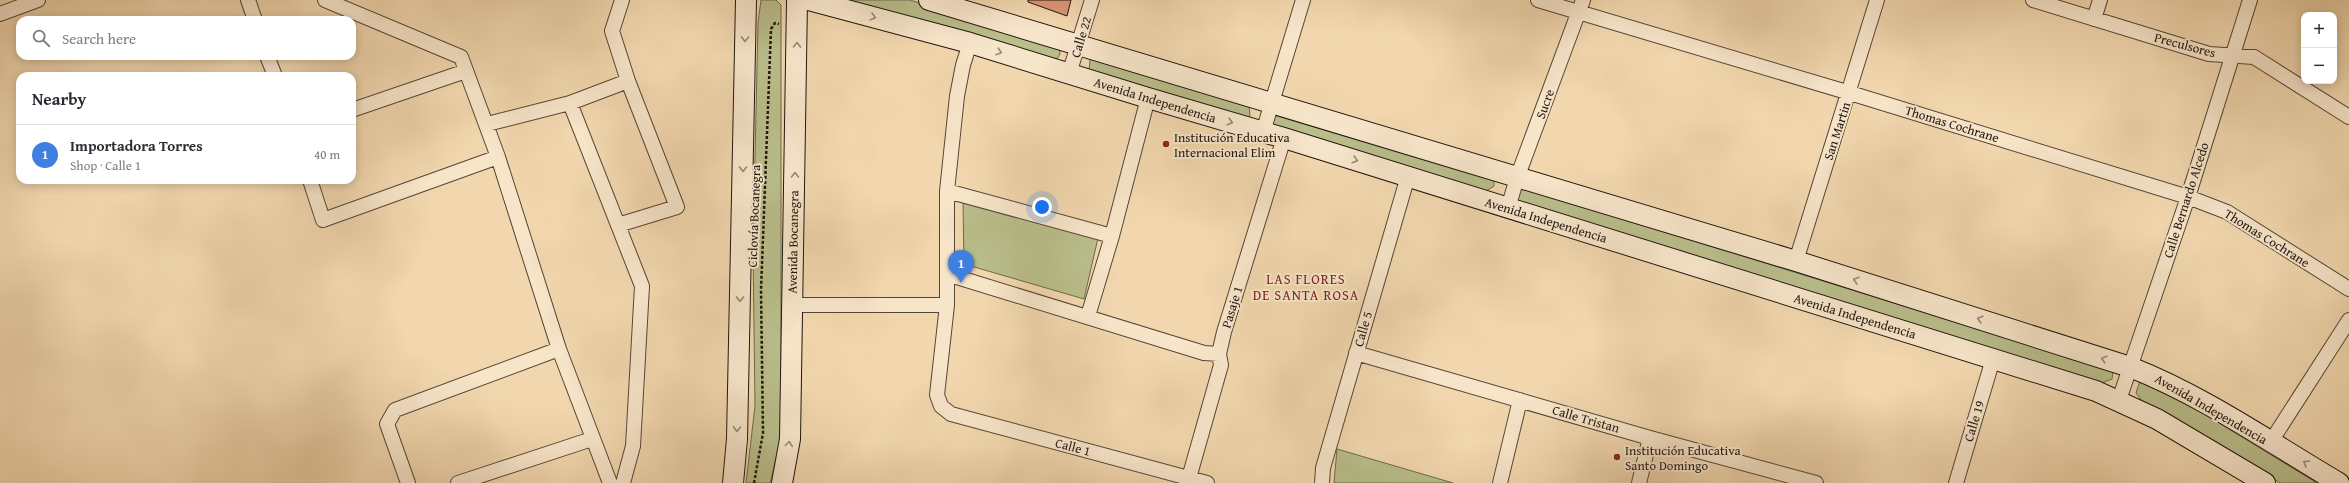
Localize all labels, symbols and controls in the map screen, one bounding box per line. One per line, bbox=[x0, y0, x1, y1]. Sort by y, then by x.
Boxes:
one-way arrow bbox=[870, 12, 877, 21]
map controls bbox=[2301, 12, 2337, 84]
button: + bbox=[2301, 12, 2337, 48]
street label: Calle 22 bbox=[1066, 14, 1096, 60]
search box bbox=[16, 16, 356, 60]
icon: search bbox=[30, 27, 52, 49]
text: Search here bbox=[62, 28, 136, 49]
street label: Preculsores bbox=[2152, 28, 2218, 62]
one-way arrow bbox=[741, 36, 749, 42]
one-way arrow bbox=[793, 42, 801, 48]
one-way arrow bbox=[995, 47, 1002, 56]
button: − bbox=[2301, 48, 2337, 84]
street label: Avenida Independencia bbox=[1091, 72, 1219, 128]
text: Nearby bbox=[32, 86, 86, 111]
street label: Sucre bbox=[1531, 86, 1559, 122]
street label: San Martin bbox=[1819, 99, 1856, 163]
street label: Thomas Cochrane bbox=[1903, 101, 2001, 147]
one-way arrow bbox=[1226, 117, 1233, 126]
place label: Institución Educativa Internacional Elim bbox=[1174, 128, 1290, 162]
text: Importadora Torres bbox=[70, 135, 203, 156]
marker: Institución Educativa Internacional Elim bbox=[1161, 139, 1171, 149]
street label: Calle Bernardo Alcedo bbox=[2158, 139, 2214, 260]
text: 1 bbox=[42, 145, 48, 164]
text: 40 m bbox=[314, 145, 340, 164]
one-way arrow bbox=[1351, 155, 1358, 163]
text: Shop · Calle 1 bbox=[70, 156, 141, 175]
street label: Ciclovía Bocanegra bbox=[743, 164, 765, 268]
one-way arrow bbox=[738, 166, 747, 172]
one-way arrow bbox=[791, 172, 799, 178]
street label: Avenida Bocanegra bbox=[783, 189, 803, 294]
street label: Avenida Independencia bbox=[1482, 192, 1610, 248]
your location bbox=[1032, 197, 1052, 217]
street label: Thomas Cochrane bbox=[2221, 204, 2313, 272]
pin: 1 bbox=[948, 250, 974, 283]
district label: LAS FLORES DE SANTA ROSA bbox=[1253, 269, 1359, 305]
one-way arrow bbox=[1853, 277, 1860, 285]
street label: Pasaje 1 bbox=[1217, 284, 1247, 330]
street label: Avenida Independencia bbox=[1791, 288, 1919, 344]
one-way arrow bbox=[736, 296, 744, 302]
street label: Calle 5 bbox=[1349, 309, 1377, 349]
one-way arrow bbox=[1977, 316, 1984, 324]
one-way arrow bbox=[2101, 355, 2108, 363]
street label: Avenida Independencia bbox=[2151, 369, 2272, 449]
street label: Calle 19 bbox=[1959, 398, 1989, 444]
street label: Calle Tristan bbox=[1550, 400, 1622, 438]
one-way arrow bbox=[733, 426, 741, 432]
street label: Calle 1 bbox=[1053, 433, 1093, 461]
one-way arrow bbox=[784, 441, 793, 448]
place label: Institución Educativa Santo Domingo bbox=[1625, 441, 1741, 475]
marker: Institución Educativa Santo Domingo bbox=[1612, 452, 1622, 462]
one-way arrow bbox=[2303, 461, 2310, 468]

